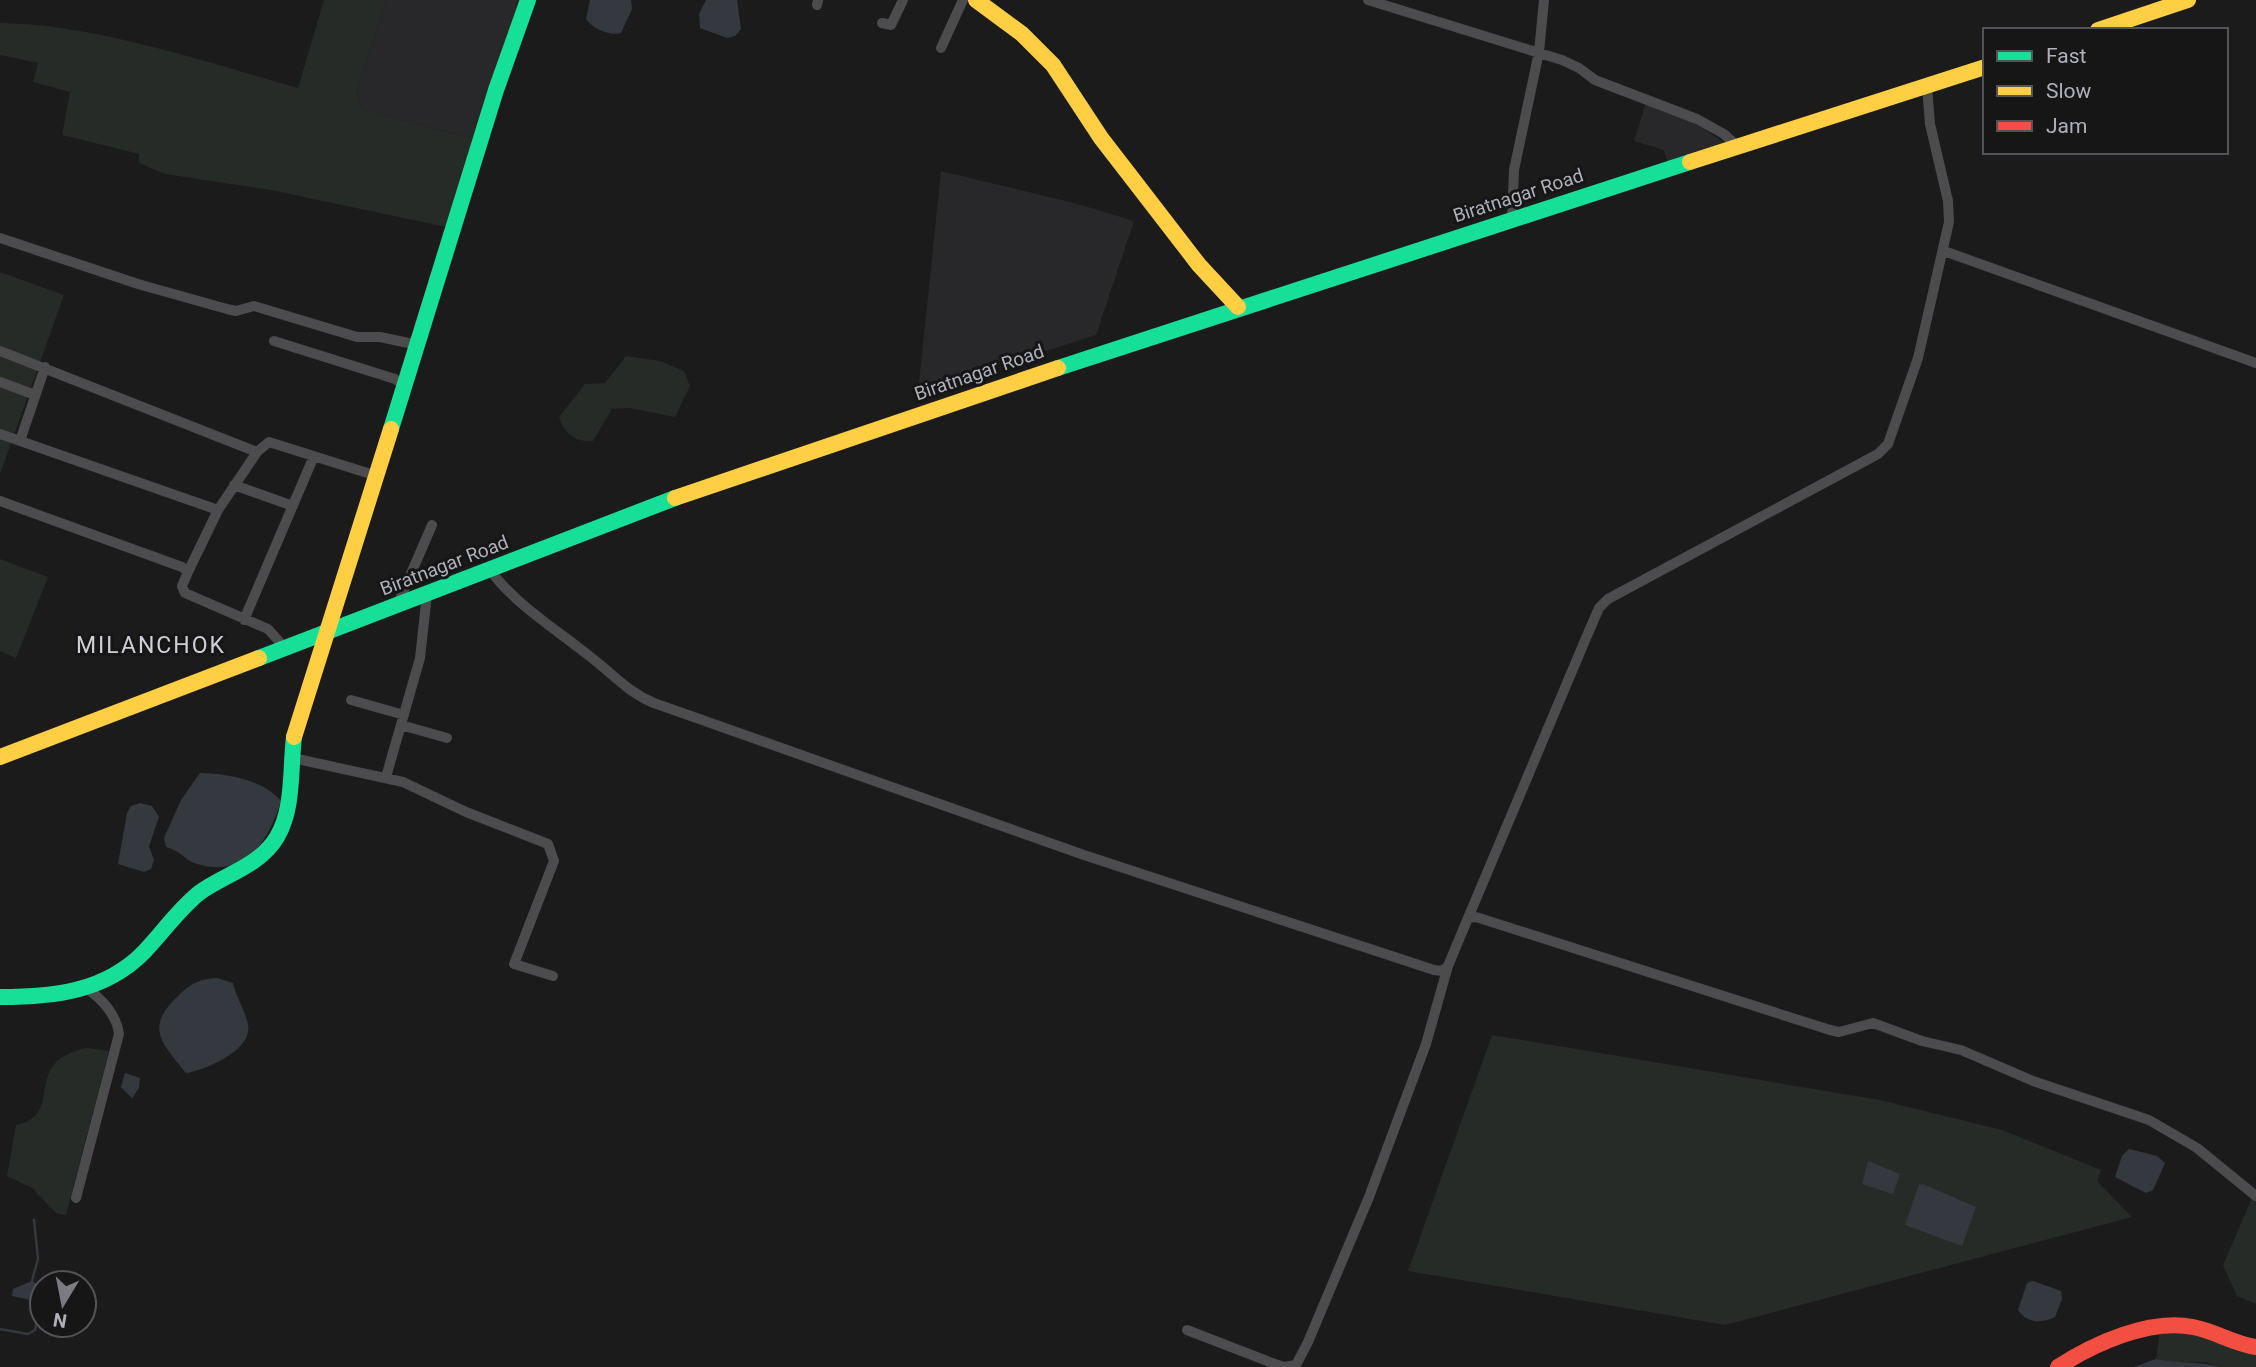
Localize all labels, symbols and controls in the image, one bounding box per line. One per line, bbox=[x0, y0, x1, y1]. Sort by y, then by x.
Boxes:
legend bbox=[1983, 28, 2228, 154]
text: Fast bbox=[2046, 44, 2087, 68]
text: Slow bbox=[2046, 79, 2092, 103]
text: Jam bbox=[2046, 114, 2087, 138]
street label: Biratnagar Road bbox=[1450, 164, 1586, 227]
street label: Biratnagar Road bbox=[911, 340, 1047, 405]
street label: Biratnagar Road bbox=[377, 530, 512, 601]
district label: MILANCHOK bbox=[76, 632, 226, 659]
north arrow bbox=[28, 1269, 98, 1339]
text: N bbox=[52, 1308, 69, 1333]

